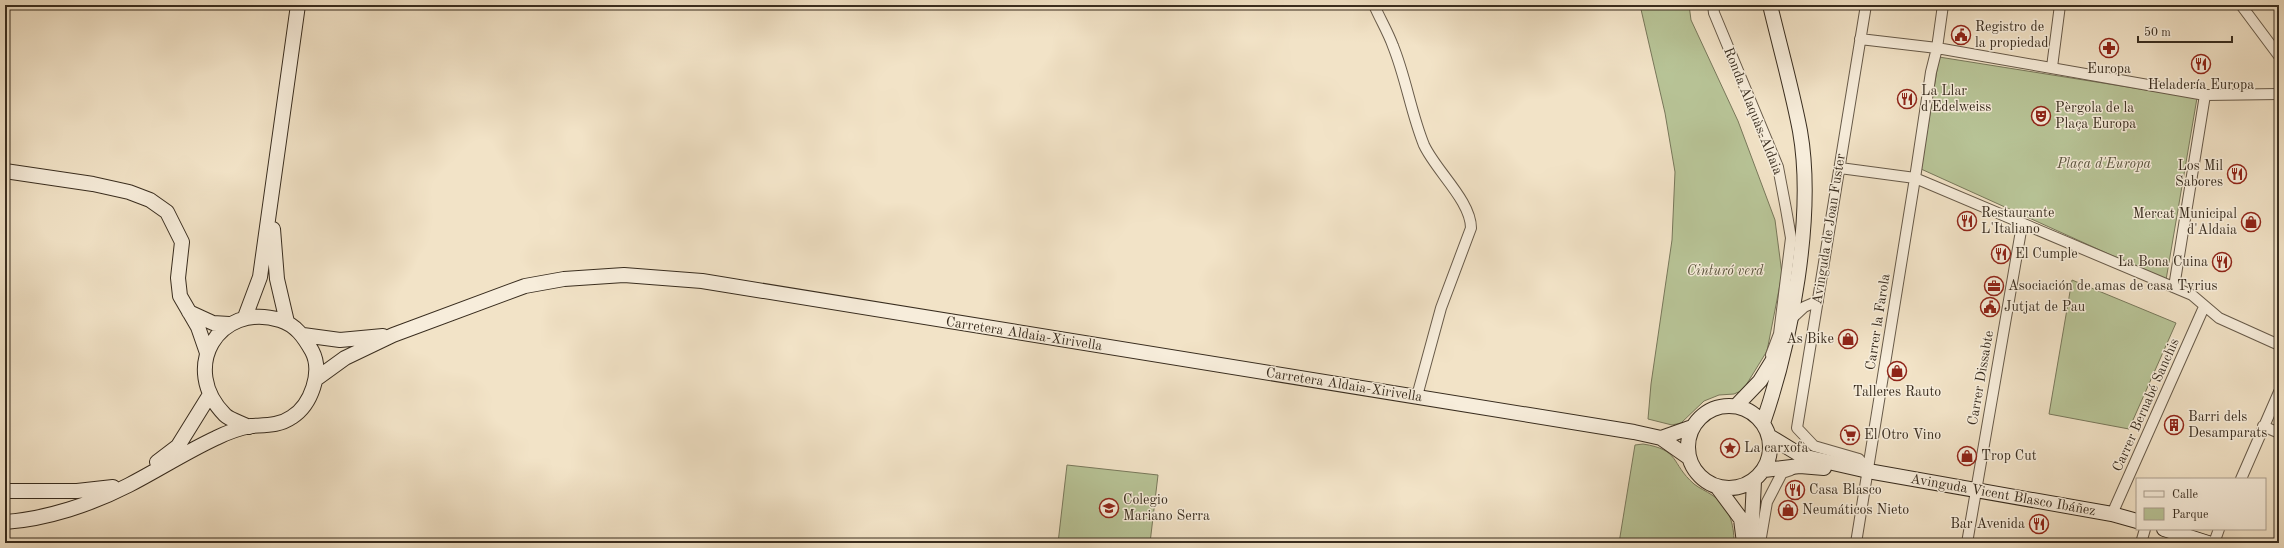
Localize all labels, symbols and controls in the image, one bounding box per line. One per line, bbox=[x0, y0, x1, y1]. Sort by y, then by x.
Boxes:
scale bar bbox=[2138, 18, 2232, 44]
place label: Registro de la propiedad bbox=[1975, 20, 2049, 50]
public building icon: Registro de la propiedad bbox=[1950, 24, 1972, 46]
text: 50 m bbox=[2144, 26, 2171, 39]
pharmacy icon: Europa bbox=[2098, 37, 2120, 59]
street label: Ronda Alaquàs-Aldaia bbox=[1721, 45, 1785, 177]
restaurant icon: Heladería Europa bbox=[2190, 53, 2212, 75]
place label: Europa bbox=[2087, 62, 2131, 76]
place label: Heladería Europa bbox=[2148, 78, 2254, 92]
place label: La Llar d'Edelweiss bbox=[1921, 84, 1991, 114]
restaurant icon: La Llar d'Edelweiss bbox=[1896, 88, 1918, 110]
place label: Pèrgola de la Plaça Europa bbox=[2055, 101, 2136, 131]
theatre icon: Pèrgola de la Plaça Europa bbox=[2030, 105, 2052, 127]
street label: Avinguda de Joan Fuster bbox=[1810, 152, 1848, 305]
park label: Plaça d'Europa bbox=[2056, 157, 2152, 172]
place label: Los Mil Sabores bbox=[2175, 159, 2223, 189]
restaurant icon: Los Mil Sabores bbox=[2226, 163, 2248, 185]
place label: Restaurante L'Italiano bbox=[1981, 206, 2054, 236]
place label: Mercat Municipal d'Aldaia bbox=[2133, 207, 2237, 237]
restaurant icon: Restaurante L'Italiano bbox=[1956, 210, 1978, 232]
shop icon: Mercat Municipal d'Aldaia bbox=[2240, 211, 2262, 233]
restaurant icon: El Cumple bbox=[1990, 243, 2012, 265]
place label: El Cumple bbox=[2015, 247, 2078, 261]
restaurant icon: La Bona Cuina bbox=[2211, 251, 2233, 273]
place label: La Bona Cuina bbox=[2118, 255, 2208, 269]
park label: Cinturó verd bbox=[1687, 264, 1764, 278]
street label: Carrer la Farola bbox=[1863, 273, 1893, 371]
office icon: Asociación de amas de casa Tyrius bbox=[1983, 275, 2005, 297]
place label: Asociación de amas de casa Tyrius bbox=[2008, 279, 2218, 293]
public building icon: Jutjat de Pau bbox=[1979, 296, 2001, 318]
place label: Jutjat de Pau bbox=[2004, 300, 2086, 314]
street label: Carretera Aldaia-Xirivella bbox=[945, 315, 1103, 353]
shop icon: As Bike bbox=[1837, 328, 1859, 350]
street label: Carrer Dissabte bbox=[1966, 329, 1996, 427]
place label: As Bike bbox=[1786, 332, 1834, 346]
street label: Carrer Bernabé Sanchis bbox=[2110, 336, 2182, 474]
shop icon: Talleres Rauto bbox=[1886, 360, 1908, 382]
street label: Carretera Aldaia-Xirivella bbox=[1265, 366, 1423, 404]
place label: Talleres Rauto bbox=[1853, 385, 1941, 399]
place label: Barri dels Desamparats bbox=[2188, 410, 2267, 440]
building icon: Barri dels Desamparats bbox=[2163, 414, 2185, 436]
supermarket icon: El Otro Vino bbox=[1839, 424, 1861, 446]
place label: El Otro Vino bbox=[1864, 428, 1941, 442]
place icon: La carxofa bbox=[1719, 437, 1741, 459]
place label: La carxofa bbox=[1744, 441, 1808, 455]
shop icon: Trop Cut bbox=[1956, 445, 1978, 467]
place label: Trop Cut bbox=[1981, 449, 2037, 463]
street label: Avinguda Vicent Blasco Ibáñez bbox=[1909, 472, 2097, 518]
legend bbox=[2136, 478, 2266, 530]
restaurant icon: Casa Blasco bbox=[1784, 479, 1806, 501]
place label: Casa Blasco bbox=[1809, 483, 1882, 497]
text: Calle bbox=[2172, 489, 2198, 501]
place label: Colegio Mariano Serra bbox=[1123, 493, 1210, 523]
school or university icon: Colegio Mariano Serra bbox=[1098, 497, 1120, 519]
shop icon: Neumáticos Nieto bbox=[1777, 499, 1799, 521]
place label: Neumáticos Nieto bbox=[1802, 503, 1909, 517]
text: Parque bbox=[2172, 509, 2209, 521]
restaurant icon: Bar Avenida bbox=[2028, 513, 2050, 535]
place label: Bar Avenida bbox=[1950, 517, 2025, 531]

